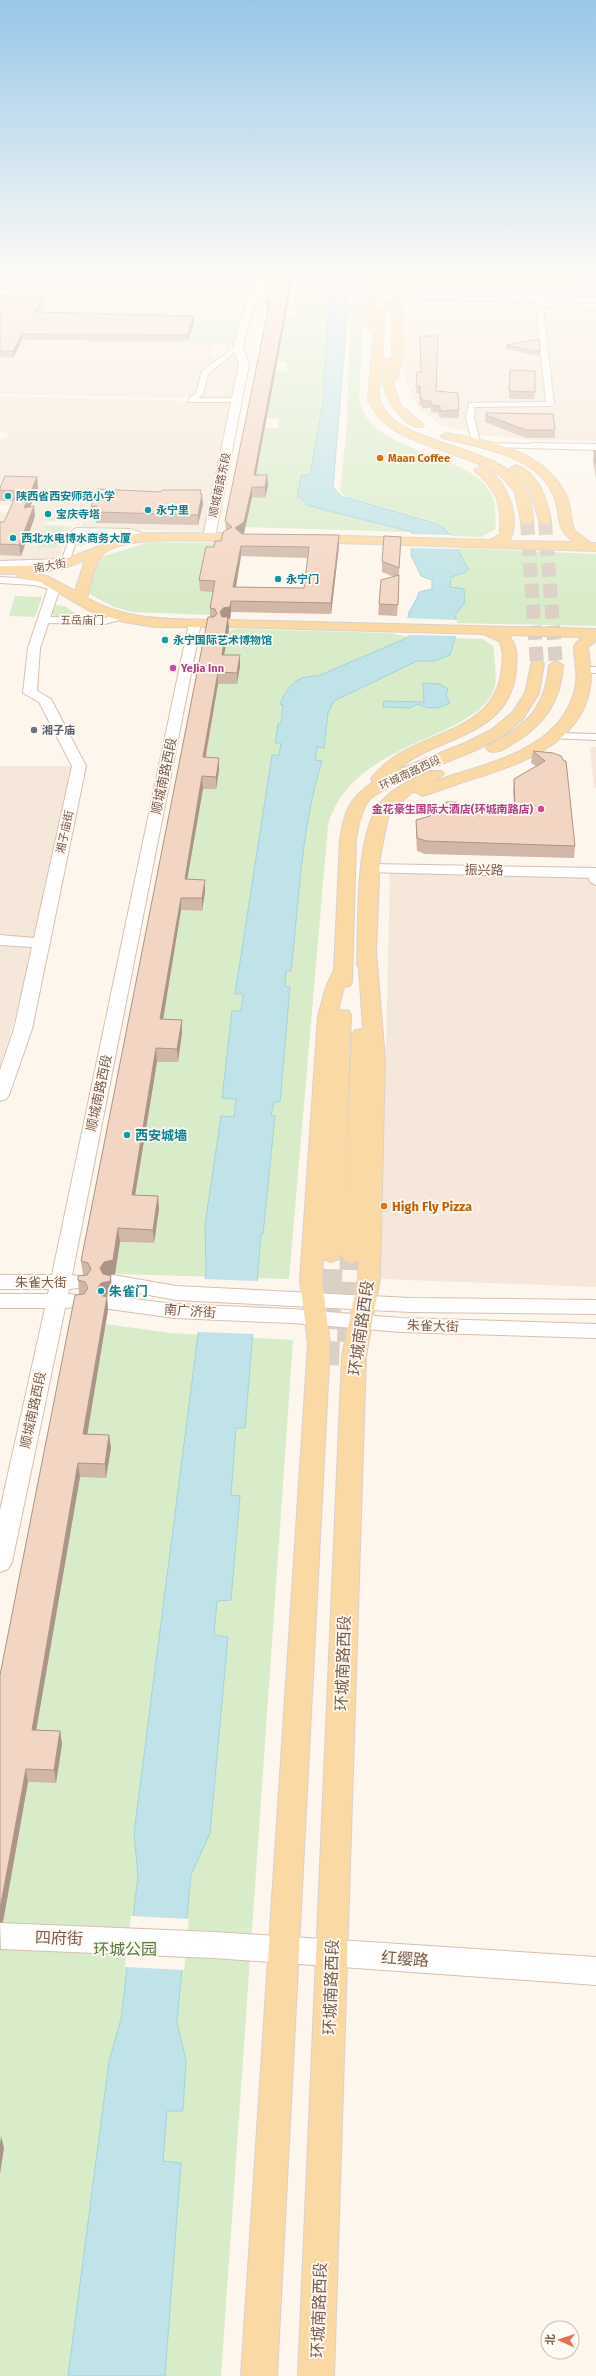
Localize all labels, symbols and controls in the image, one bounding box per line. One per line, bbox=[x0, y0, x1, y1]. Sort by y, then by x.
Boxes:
street label: 顺城南路东段 bbox=[207, 451, 233, 519]
place label: Maan Coffee bbox=[388, 452, 450, 465]
marker: Maan Coffee bbox=[375, 453, 385, 463]
place label: 陕西省西安师范小学 bbox=[16, 490, 115, 503]
marker: 陕西省西安师范小学 bbox=[3, 491, 13, 501]
place label: 永宁里 bbox=[156, 504, 189, 517]
marker: 永宁里 bbox=[143, 505, 153, 515]
place label: 宝庆寺塔 bbox=[56, 508, 100, 521]
marker: 宝庆寺塔 bbox=[43, 509, 53, 519]
place label: 西北水电博水商务大厦 bbox=[21, 532, 131, 545]
marker: 西北水电博水商务大厦 bbox=[8, 533, 18, 543]
street label: 南大街 bbox=[33, 556, 67, 576]
place label: 永宁门 bbox=[286, 573, 319, 586]
marker: 永宁门 bbox=[273, 574, 283, 584]
street label: 五岳庙门 bbox=[60, 614, 104, 627]
place label: 永宁国际艺术博物馆 bbox=[173, 634, 272, 647]
marker: 永宁国际艺术博物馆 bbox=[160, 635, 170, 645]
place label: YeJia Inn bbox=[180, 662, 224, 675]
marker: YeJia Inn bbox=[168, 663, 178, 673]
place label: 湘子庙 bbox=[42, 724, 75, 737]
marker: 湘子庙 bbox=[29, 725, 39, 735]
street label: 顺城南路西段 bbox=[149, 736, 179, 816]
street label: 环城南路西段 bbox=[377, 753, 443, 793]
place label: 金花豪生国际大酒店(环城南路店) bbox=[372, 803, 533, 816]
marker: 金花豪生国际大酒店(环城南路店) bbox=[536, 804, 546, 814]
street label: 湘子庙街 bbox=[54, 809, 76, 855]
street label: 振兴路 bbox=[464, 862, 504, 878]
street label: 顺城南路西段 bbox=[84, 1053, 114, 1133]
place label: 西安城墙 bbox=[135, 1128, 187, 1143]
marker: 西安城墙 bbox=[122, 1130, 132, 1140]
place label: High Fly Pizza bbox=[392, 1199, 472, 1214]
marker: High Fly Pizza bbox=[379, 1201, 389, 1211]
street label: 朱雀大街 bbox=[15, 1275, 67, 1290]
street label: 环城南路西段 bbox=[345, 1279, 377, 1377]
place label: 朱雀门 bbox=[109, 1284, 148, 1299]
marker: 朱雀门 bbox=[96, 1286, 106, 1296]
street label: 南广济街 bbox=[164, 1302, 216, 1320]
street label: 朱雀大街 bbox=[407, 1318, 459, 1334]
street label: 顺城南路西段 bbox=[18, 1370, 48, 1450]
street label: 环城南路西段 bbox=[332, 1615, 354, 1711]
street label: 四府街 bbox=[35, 1928, 83, 1948]
street label: 环城南路西段 bbox=[320, 1939, 342, 2035]
park label: 环城公园 bbox=[93, 1940, 157, 1959]
street label: 红缨路 bbox=[380, 1948, 430, 1970]
street label: 环城南路西段 bbox=[308, 2262, 330, 2358]
north arrow bbox=[540, 2320, 580, 2360]
text: 北 bbox=[544, 2334, 557, 2345]

